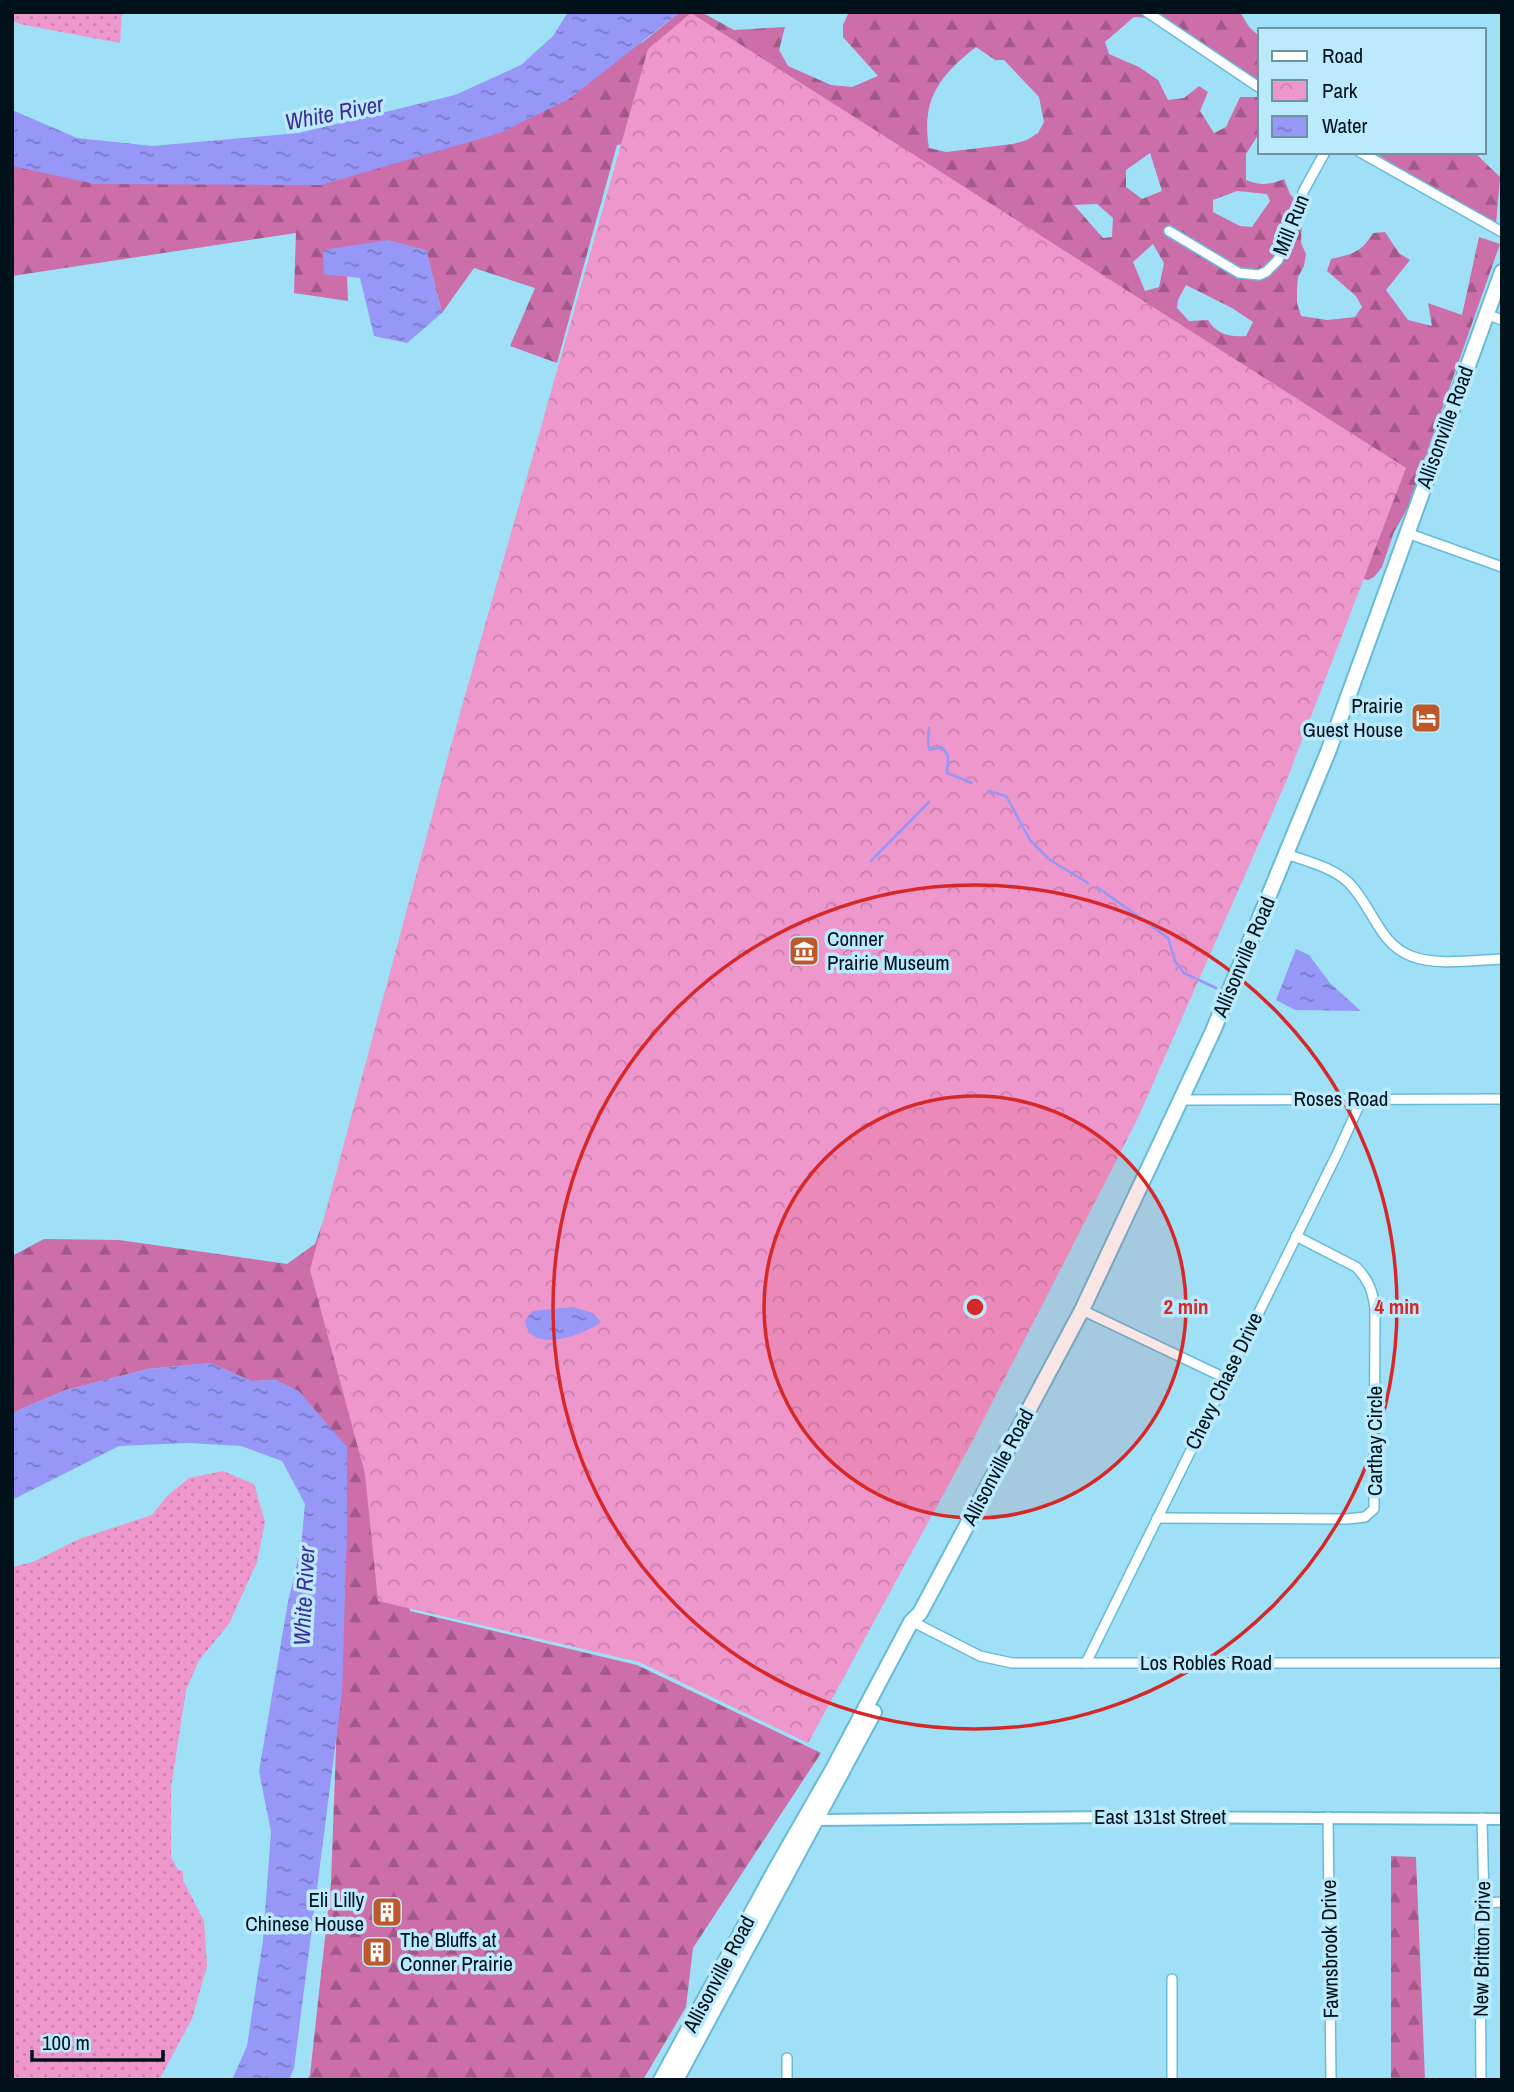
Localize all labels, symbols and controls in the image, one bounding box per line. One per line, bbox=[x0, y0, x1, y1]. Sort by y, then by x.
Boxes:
legend bbox=[1258, 28, 1486, 154]
text: Road bbox=[1322, 41, 1363, 70]
text: Park bbox=[1322, 76, 1358, 105]
water label: White River bbox=[282, 88, 386, 137]
text: Water bbox=[1322, 111, 1368, 140]
street label: Mill Run bbox=[1265, 190, 1316, 260]
street label: Allisonville Road bbox=[1409, 362, 1480, 493]
place label: Prairie Guest House bbox=[1302, 691, 1403, 744]
hotel icon: Prairie Guest House bbox=[1409, 701, 1443, 735]
street label: Allisonville Road bbox=[1205, 892, 1282, 1022]
place label: Conner Prairie Museum bbox=[827, 924, 950, 977]
museum icon: Conner Prairie Museum bbox=[787, 934, 821, 968]
street label: Roses Road bbox=[1294, 1084, 1388, 1113]
text: 2 min bbox=[1164, 1292, 1208, 1321]
text: 4 min bbox=[1375, 1292, 1419, 1321]
centre of rings bbox=[963, 1295, 987, 1319]
street label: Chevy Chase Drive bbox=[1178, 1307, 1269, 1454]
street label: Carthay Circle bbox=[1360, 1386, 1389, 1496]
street label: Allisonville Road bbox=[954, 1403, 1040, 1531]
water label: White River bbox=[285, 1545, 322, 1647]
street label: Los Robles Road bbox=[1140, 1648, 1272, 1677]
street label: East 131st Street bbox=[1094, 1802, 1226, 1831]
street label: Fawnsbrook Drive bbox=[1314, 1879, 1345, 2019]
street label: New Britton Drive bbox=[1466, 1881, 1497, 2017]
place label: Eli Lilly Chinese House bbox=[245, 1885, 364, 1938]
building icon: Eli Lilly Chinese House bbox=[370, 1895, 404, 1929]
street label: Allisonville Road bbox=[675, 1910, 761, 2038]
place label: The Bluffs at Conner Prairie bbox=[400, 1925, 513, 1978]
building icon: The Bluffs at Conner Prairie bbox=[360, 1935, 394, 1969]
scale bar bbox=[32, 2018, 163, 2062]
text: 100 m bbox=[42, 2028, 90, 2057]

